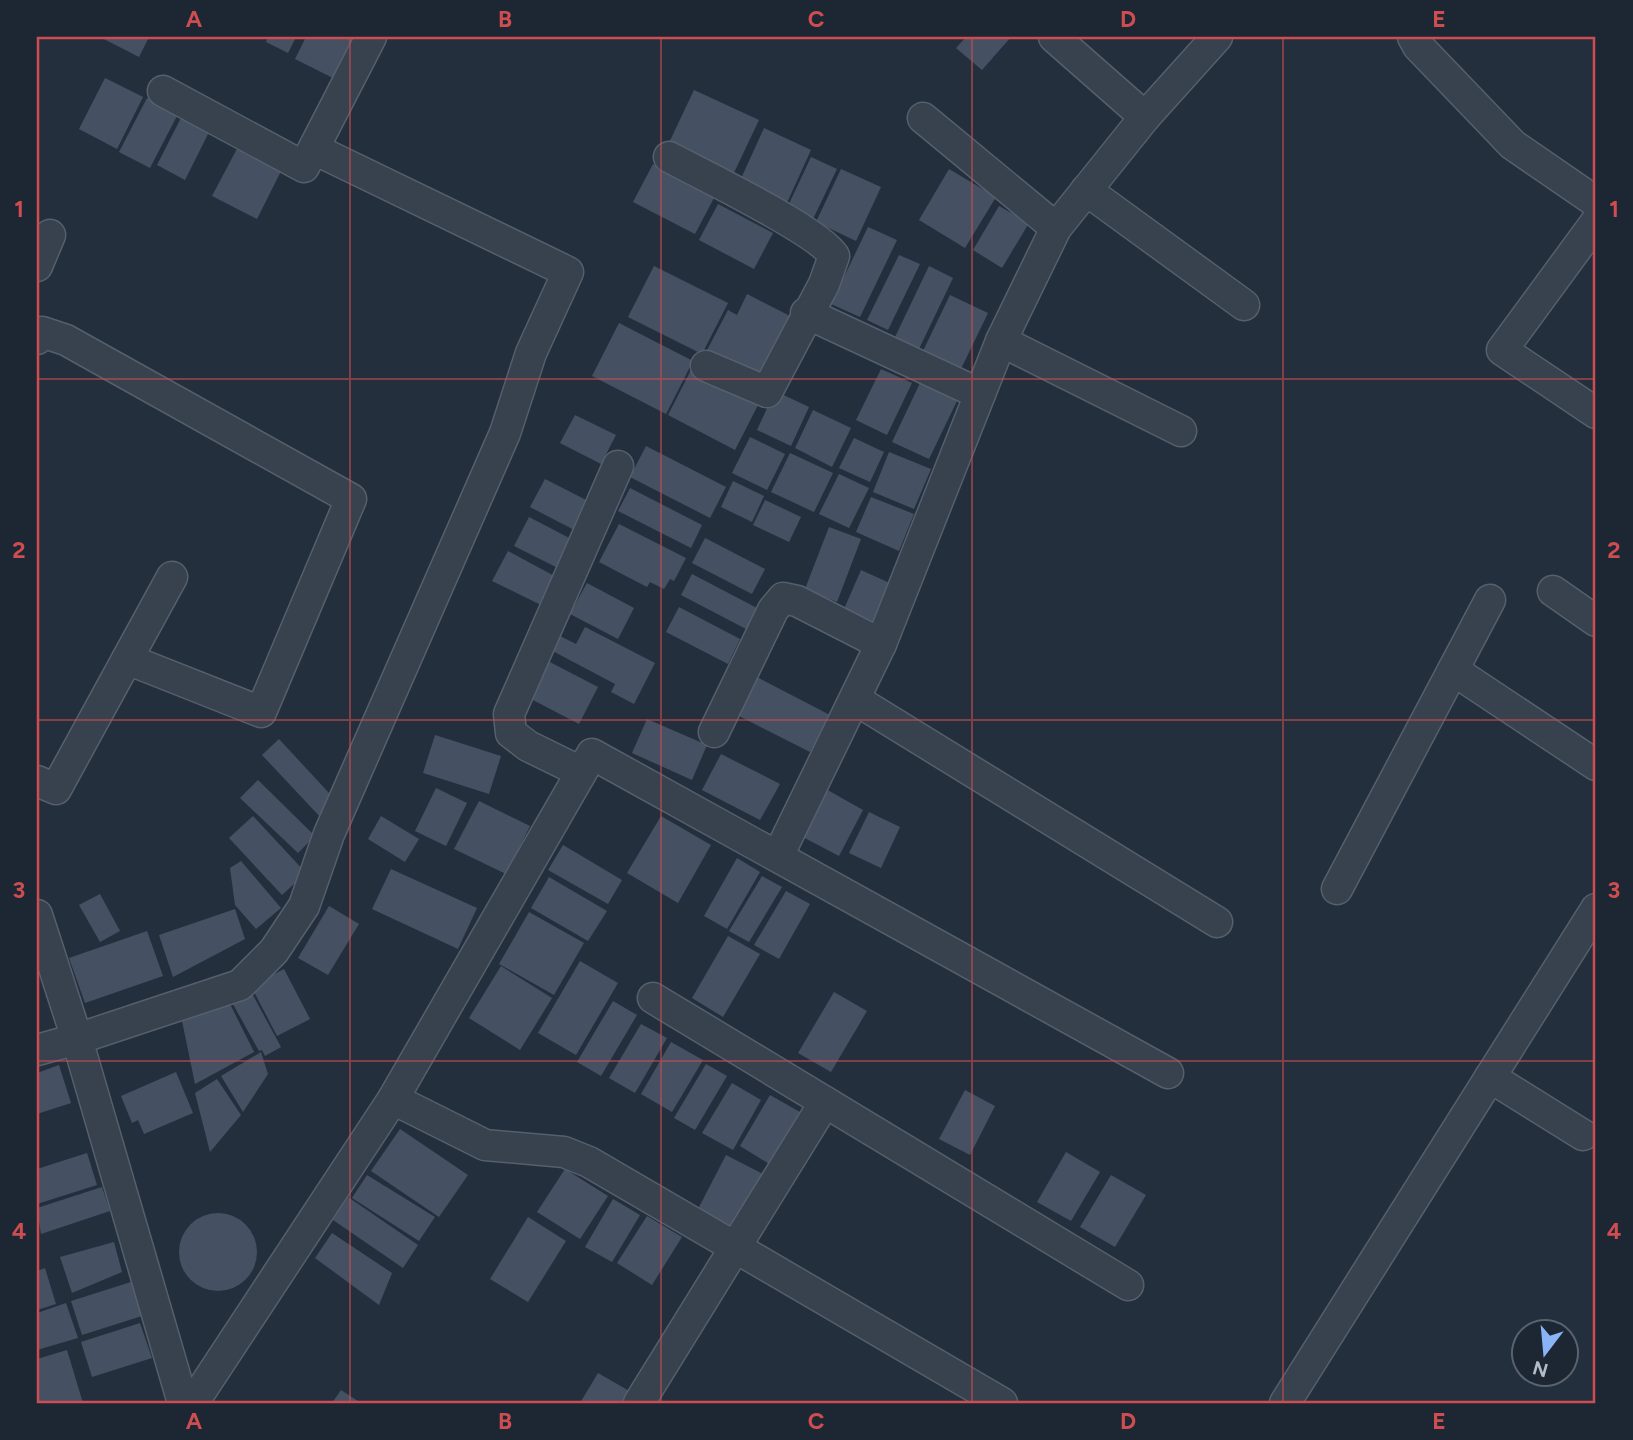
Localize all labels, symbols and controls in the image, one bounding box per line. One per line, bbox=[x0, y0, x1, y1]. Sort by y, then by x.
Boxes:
text: A bbox=[186, 5, 203, 33]
text: B bbox=[498, 5, 512, 33]
text: C bbox=[808, 5, 825, 33]
text: D bbox=[1120, 5, 1136, 33]
text: E bbox=[1432, 5, 1446, 33]
text: 1 bbox=[14, 195, 24, 223]
text: 1 bbox=[1609, 195, 1619, 223]
text: 2 bbox=[12, 536, 26, 564]
text: 2 bbox=[1607, 536, 1621, 564]
text: 3 bbox=[13, 876, 25, 904]
text: 3 bbox=[1608, 876, 1620, 904]
text: 4 bbox=[12, 1217, 26, 1245]
text: 4 bbox=[1607, 1217, 1621, 1245]
north arrow bbox=[1510, 1318, 1580, 1388]
text: N bbox=[1530, 1356, 1551, 1382]
text: A bbox=[186, 1407, 203, 1435]
text: B bbox=[498, 1407, 512, 1435]
text: C bbox=[808, 1407, 825, 1435]
text: D bbox=[1120, 1407, 1136, 1435]
text: E bbox=[1432, 1407, 1446, 1435]

